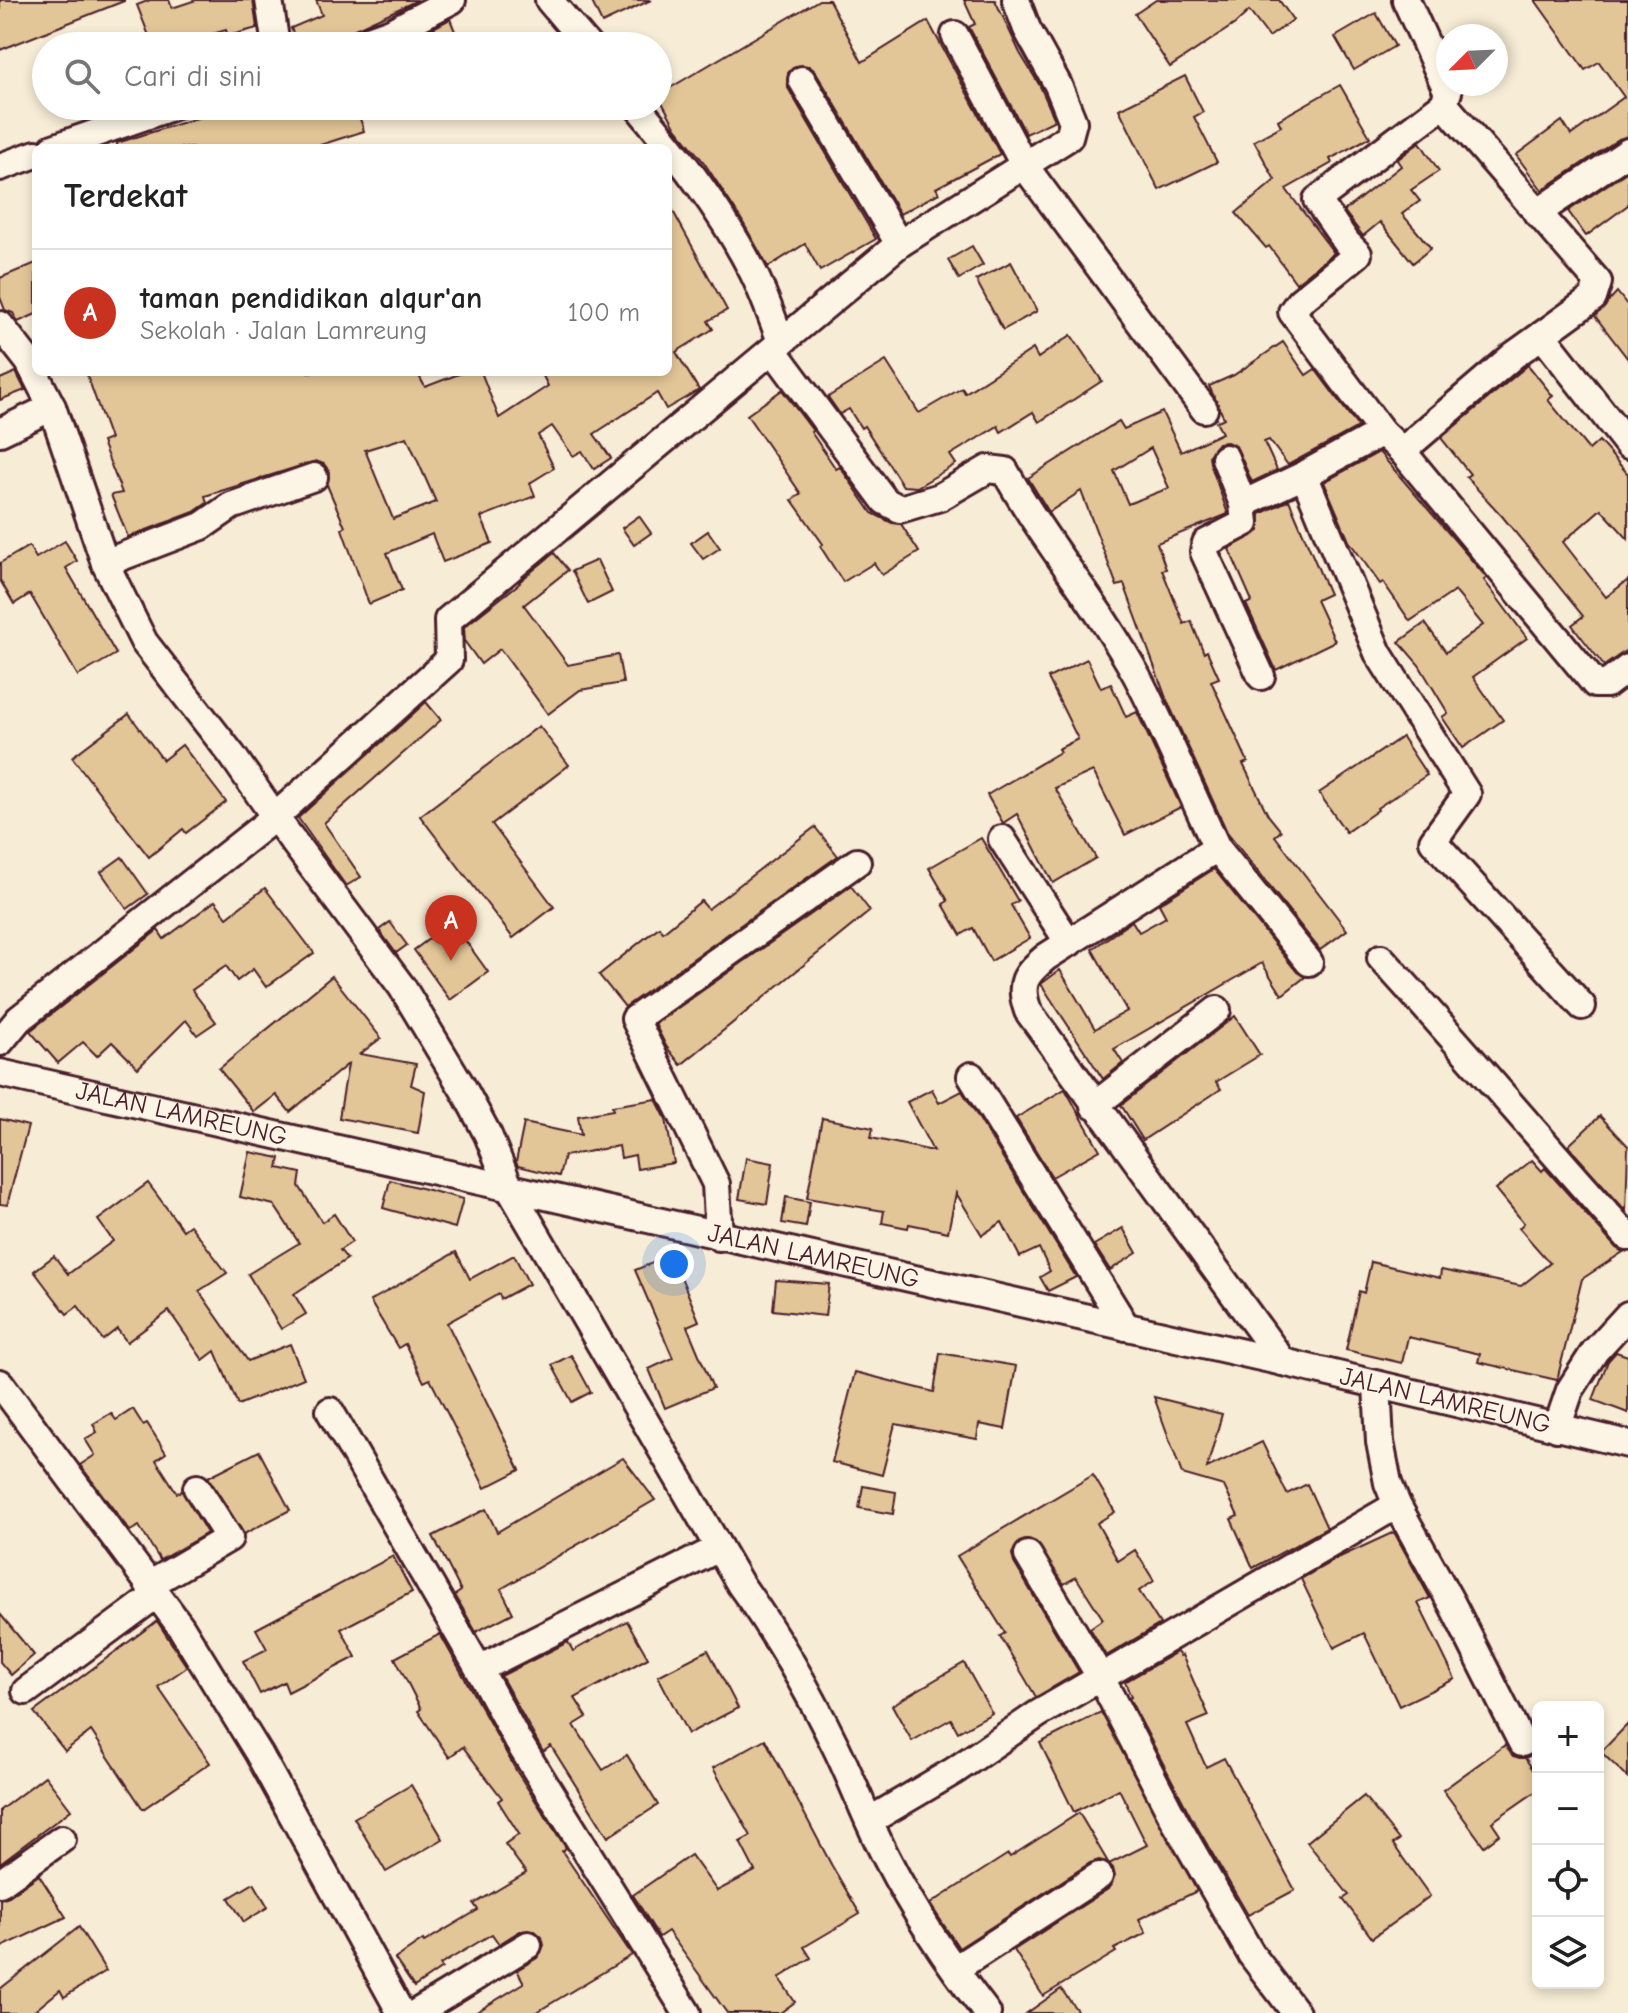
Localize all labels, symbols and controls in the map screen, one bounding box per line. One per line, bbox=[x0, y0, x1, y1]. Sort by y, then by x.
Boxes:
north arrow bbox=[1436, 24, 1508, 96]
search box bbox=[32, 32, 672, 120]
icon: search bbox=[60, 54, 104, 98]
text: Cari di sini bbox=[124, 59, 262, 94]
text: Terdekat bbox=[64, 176, 187, 216]
text: taman pendidikan alqur'an bbox=[140, 281, 482, 316]
text: A bbox=[83, 298, 97, 328]
text: 100 m bbox=[568, 298, 640, 328]
text: Sekolah · Jalan Lamreung bbox=[140, 316, 427, 346]
pin: A bbox=[425, 895, 477, 961]
street label: JALAN LAMREUNG bbox=[73, 1076, 290, 1152]
street label: JALAN LAMREUNG bbox=[705, 1218, 922, 1295]
your location bbox=[654, 1244, 694, 1284]
street label: JALAN LAMREUNG bbox=[1337, 1361, 1554, 1440]
map controls bbox=[1532, 1701, 1604, 1989]
button: + bbox=[1532, 1701, 1604, 1773]
button: − bbox=[1532, 1773, 1604, 1845]
button: locate bbox=[1532, 1845, 1604, 1917]
button: layers bbox=[1532, 1917, 1604, 1989]

